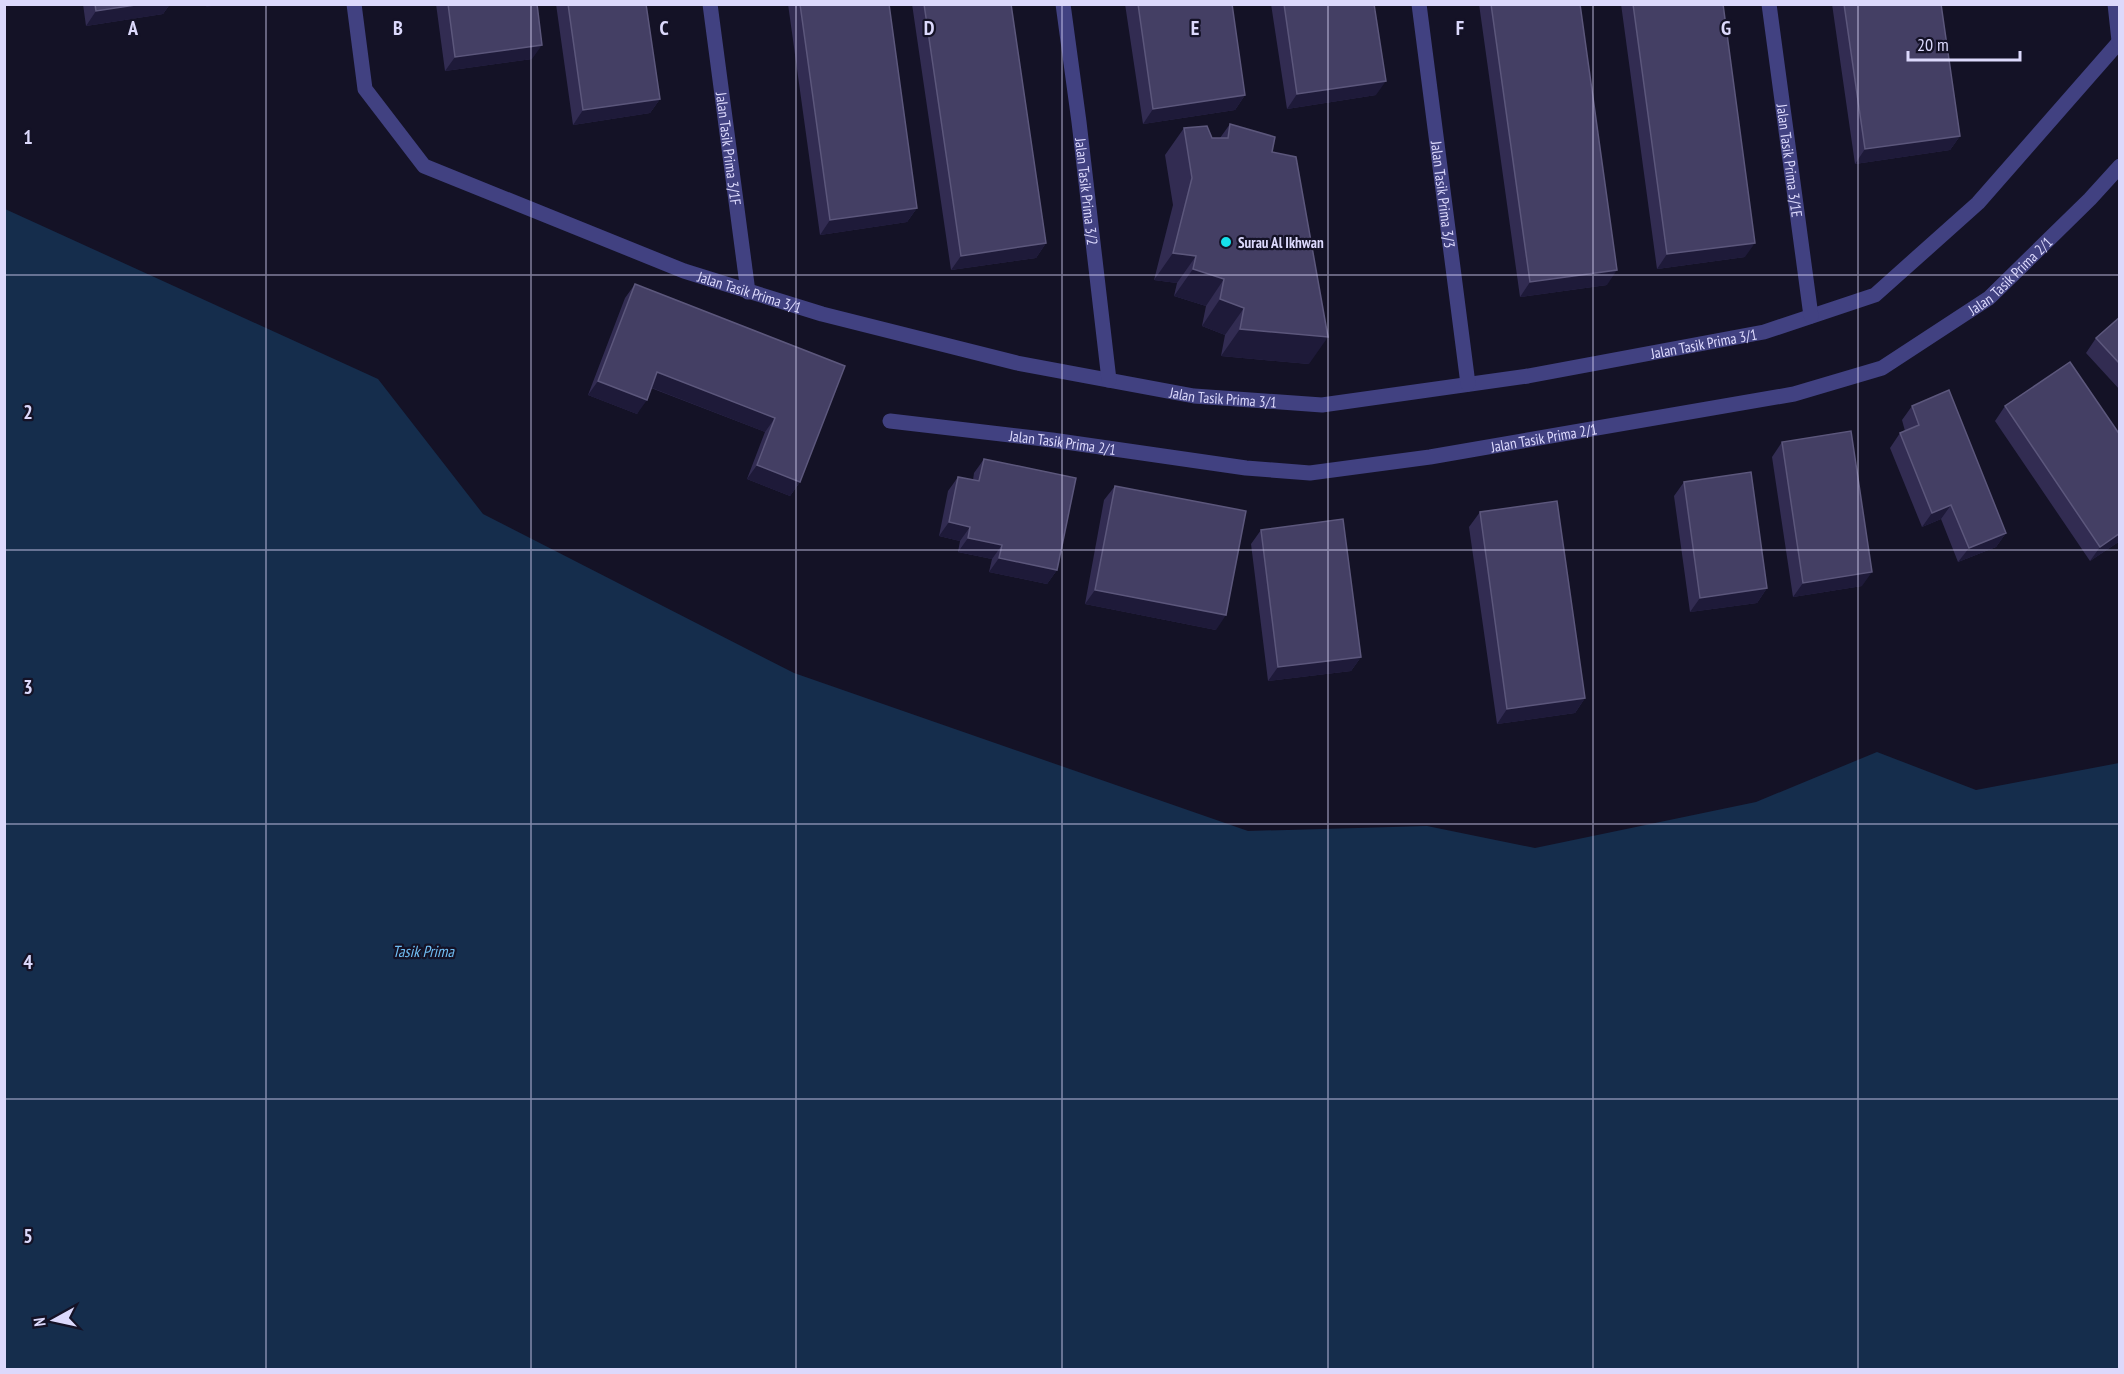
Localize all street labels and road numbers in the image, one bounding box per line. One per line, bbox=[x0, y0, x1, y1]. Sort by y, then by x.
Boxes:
street label: Jalan Tasik Prima 3/1F bbox=[712, 90, 746, 206]
street label: Jalan Tasik Prima 3/1E bbox=[1773, 102, 1807, 218]
street label: Jalan Tasik Prima 3/2 bbox=[1071, 136, 1103, 246]
street label: Jalan Tasik Prima 3/3 bbox=[1427, 139, 1460, 249]
street label: Jalan Tasik Prima 2/1 bbox=[1963, 232, 2056, 319]
street label: Jalan Tasik Prima 3/1 bbox=[695, 266, 804, 317]
street label: Jalan Tasik Prima 3/1 bbox=[1648, 324, 1759, 363]
street label: Jalan Tasik Prima 3/1 bbox=[1167, 382, 1278, 411]
street label: Jalan Tasik Prima 2/1 bbox=[1488, 419, 1599, 456]
street label: Jalan Tasik Prima 2/1 bbox=[1007, 425, 1117, 459]

